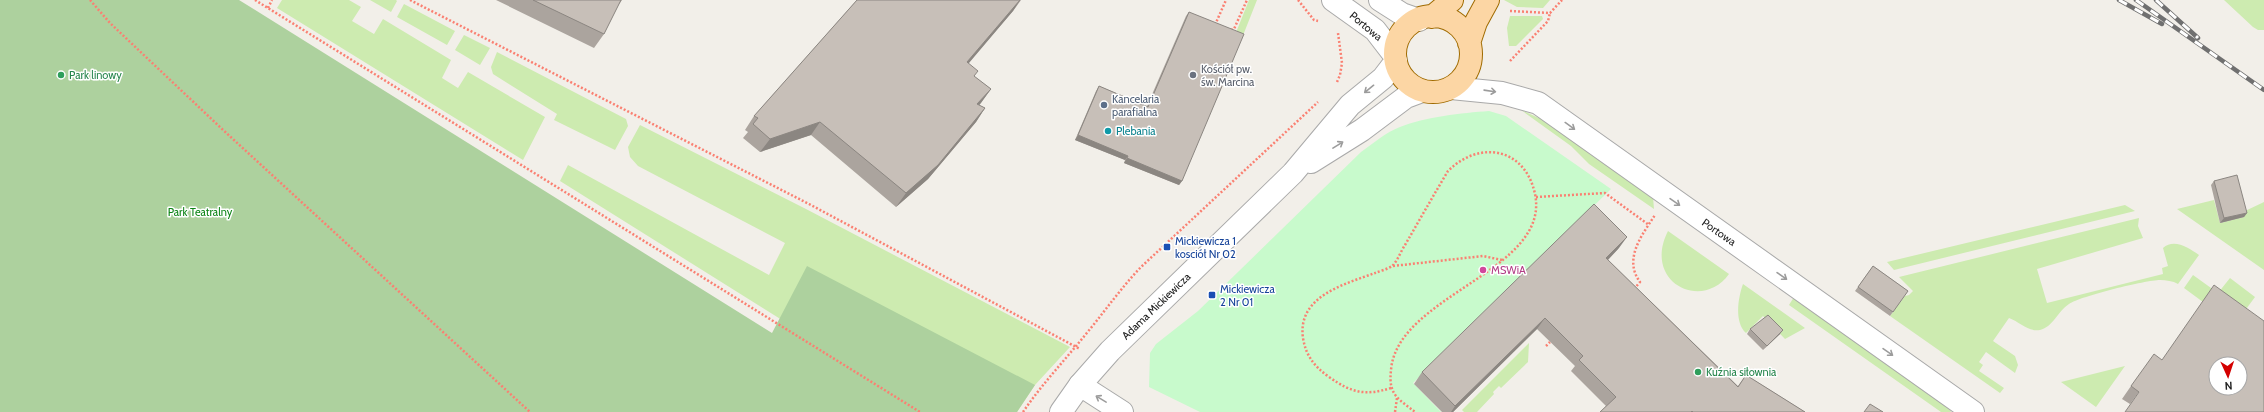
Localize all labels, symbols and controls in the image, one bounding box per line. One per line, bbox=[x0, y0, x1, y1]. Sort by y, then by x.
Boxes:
street label: Portowa bbox=[1347, 8, 1386, 44]
place label: Kościół pw. św. Marcina bbox=[1201, 62, 1255, 89]
place label: Park linowy bbox=[69, 68, 122, 82]
marker: Park linowy bbox=[56, 70, 66, 80]
marker: Kościół pw. św. Marcina bbox=[1188, 70, 1198, 80]
one-way arrow bbox=[1364, 84, 1374, 93]
one-way arrow bbox=[1483, 87, 1496, 95]
place label: Kancelaria parafialna bbox=[1112, 92, 1160, 119]
marker: Kancelaria parafialna bbox=[1099, 100, 1109, 110]
one-way arrow bbox=[1564, 122, 1575, 130]
place label: Plebania bbox=[1116, 124, 1156, 138]
marker: Plebania bbox=[1103, 126, 1113, 136]
one-way arrow bbox=[1332, 141, 1343, 149]
one-way arrow bbox=[1670, 198, 1681, 206]
park label: Park Teatralny bbox=[168, 205, 233, 219]
street label: Portowa bbox=[1699, 215, 1739, 249]
place label: Mickiewicza 1 kosciół Nr 02 bbox=[1175, 234, 1236, 261]
marker: Mickiewicza 1 kosciół Nr 02 bbox=[1162, 242, 1172, 252]
place label: MSWiA bbox=[1491, 263, 1526, 277]
marker: MSWiA bbox=[1478, 265, 1488, 275]
street label: Adama Mickiewicza bbox=[1119, 269, 1194, 342]
one-way arrow bbox=[1776, 272, 1787, 280]
place label: Mickiewicza 2 Nr 01 bbox=[1220, 282, 1276, 309]
marker: Mickiewicza 2 Nr 01 bbox=[1207, 290, 1217, 300]
one-way arrow bbox=[1882, 347, 1893, 356]
north arrow bbox=[2208, 356, 2248, 396]
place label: Kuźnia siłownia bbox=[1706, 365, 1777, 379]
marker: Kuźnia siłownia bbox=[1693, 367, 1703, 377]
text: N bbox=[2224, 379, 2233, 393]
one-way arrow bbox=[1096, 395, 1107, 403]

